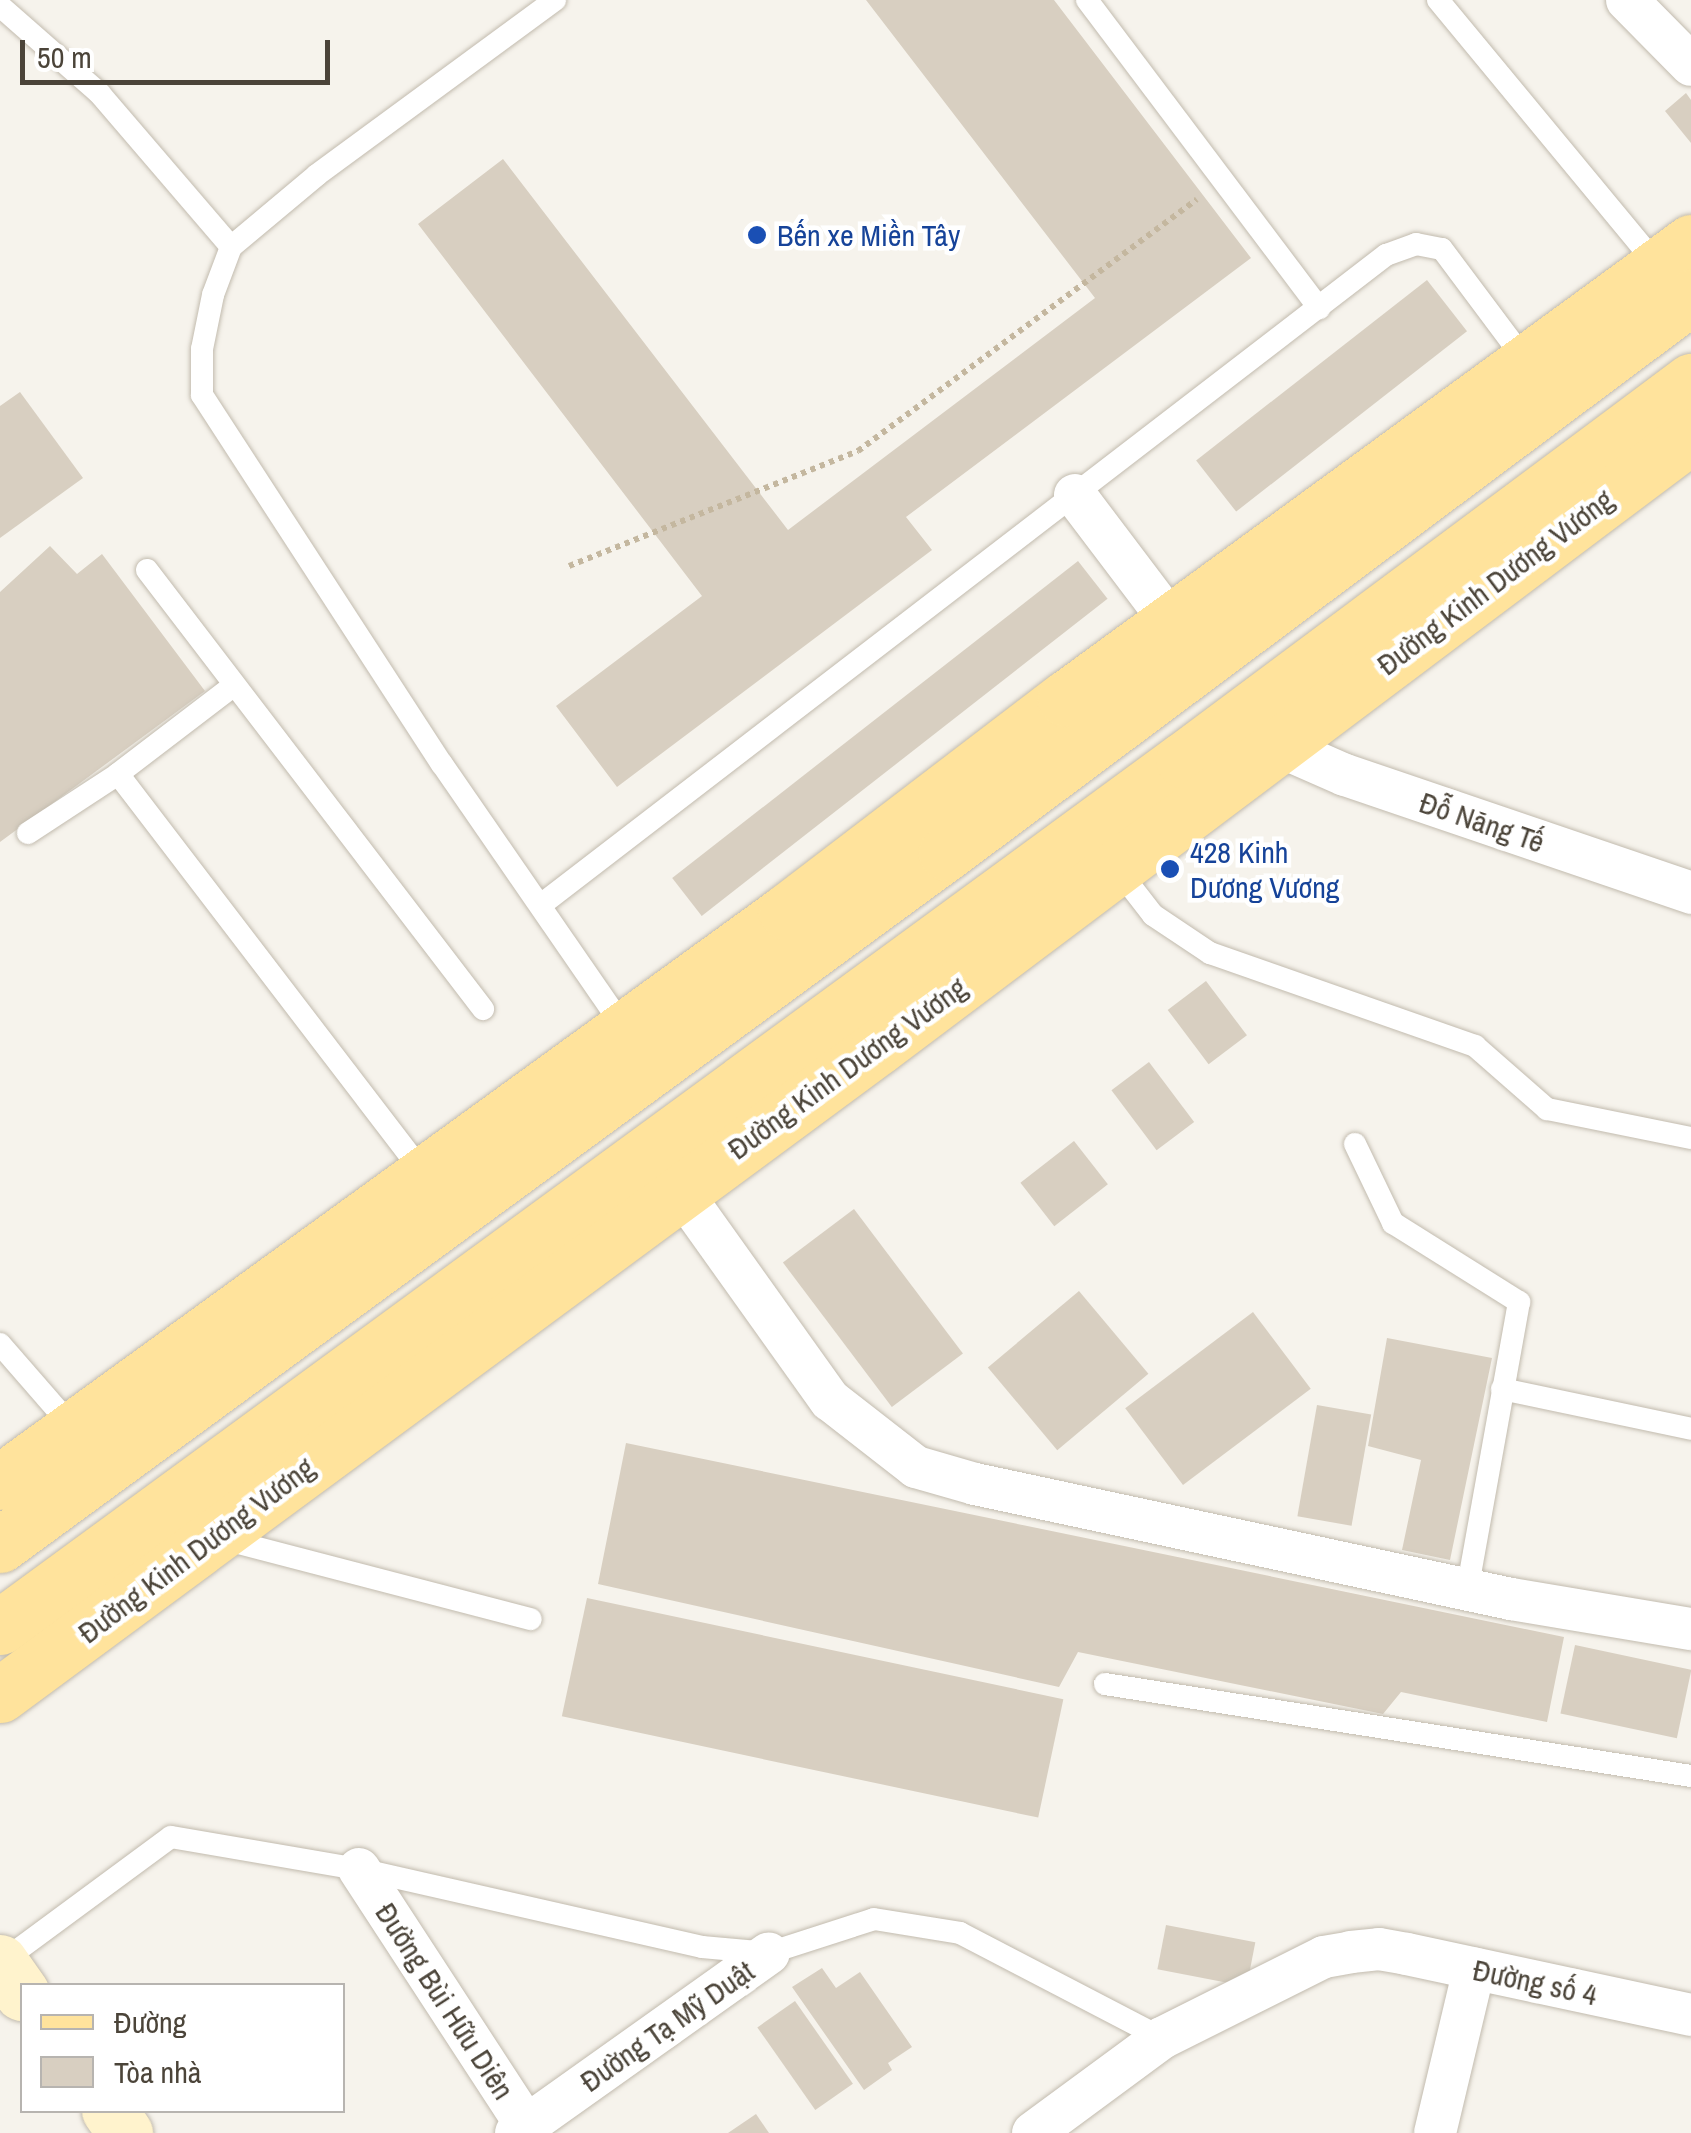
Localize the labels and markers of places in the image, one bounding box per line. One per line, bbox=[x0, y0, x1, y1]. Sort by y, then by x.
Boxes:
place label: Bến xe Miền Tây bbox=[777, 217, 961, 253]
marker: Bến xe Miền Tây bbox=[746, 224, 768, 246]
place label: 428 Kinh Dương Vương bbox=[1190, 834, 1340, 904]
marker: 428 Kinh Dương Vương bbox=[1159, 858, 1181, 880]

